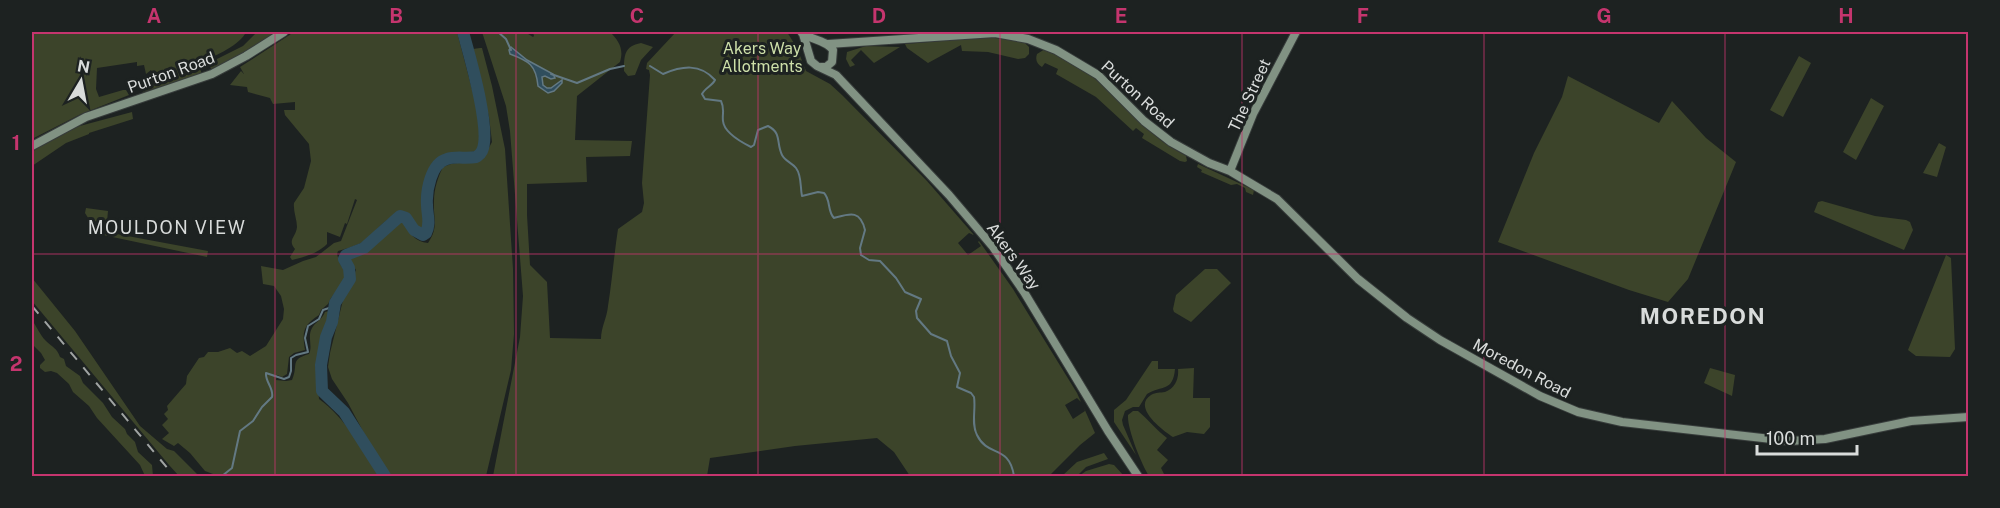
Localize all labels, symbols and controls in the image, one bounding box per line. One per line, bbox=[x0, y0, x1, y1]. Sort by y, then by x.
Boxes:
text: A bbox=[147, 4, 161, 28]
text: B bbox=[389, 4, 403, 28]
text: C bbox=[630, 4, 644, 28]
text: D bbox=[872, 4, 886, 28]
text: E bbox=[1115, 4, 1127, 28]
text: F bbox=[1357, 4, 1369, 28]
text: G bbox=[1596, 4, 1612, 28]
text: H bbox=[1838, 4, 1854, 28]
park label: Akers Way Allotments bbox=[721, 39, 803, 76]
street label: Purton Road bbox=[125, 48, 217, 97]
north arrow bbox=[51, 51, 111, 111]
text: N bbox=[76, 56, 91, 77]
street label: The Street bbox=[1224, 56, 1275, 135]
street label: Purton Road bbox=[1097, 57, 1178, 132]
text: 1 bbox=[12, 131, 20, 155]
district label: MOULDON VIEW bbox=[88, 217, 246, 238]
street label: Akers Way bbox=[983, 219, 1045, 294]
district label: MOREDON bbox=[1640, 303, 1766, 329]
street label: Moredon Road bbox=[1470, 335, 1574, 402]
text: 2 bbox=[10, 352, 22, 376]
scale bar bbox=[1757, 418, 1858, 456]
text: 100 m bbox=[1766, 428, 1815, 449]

